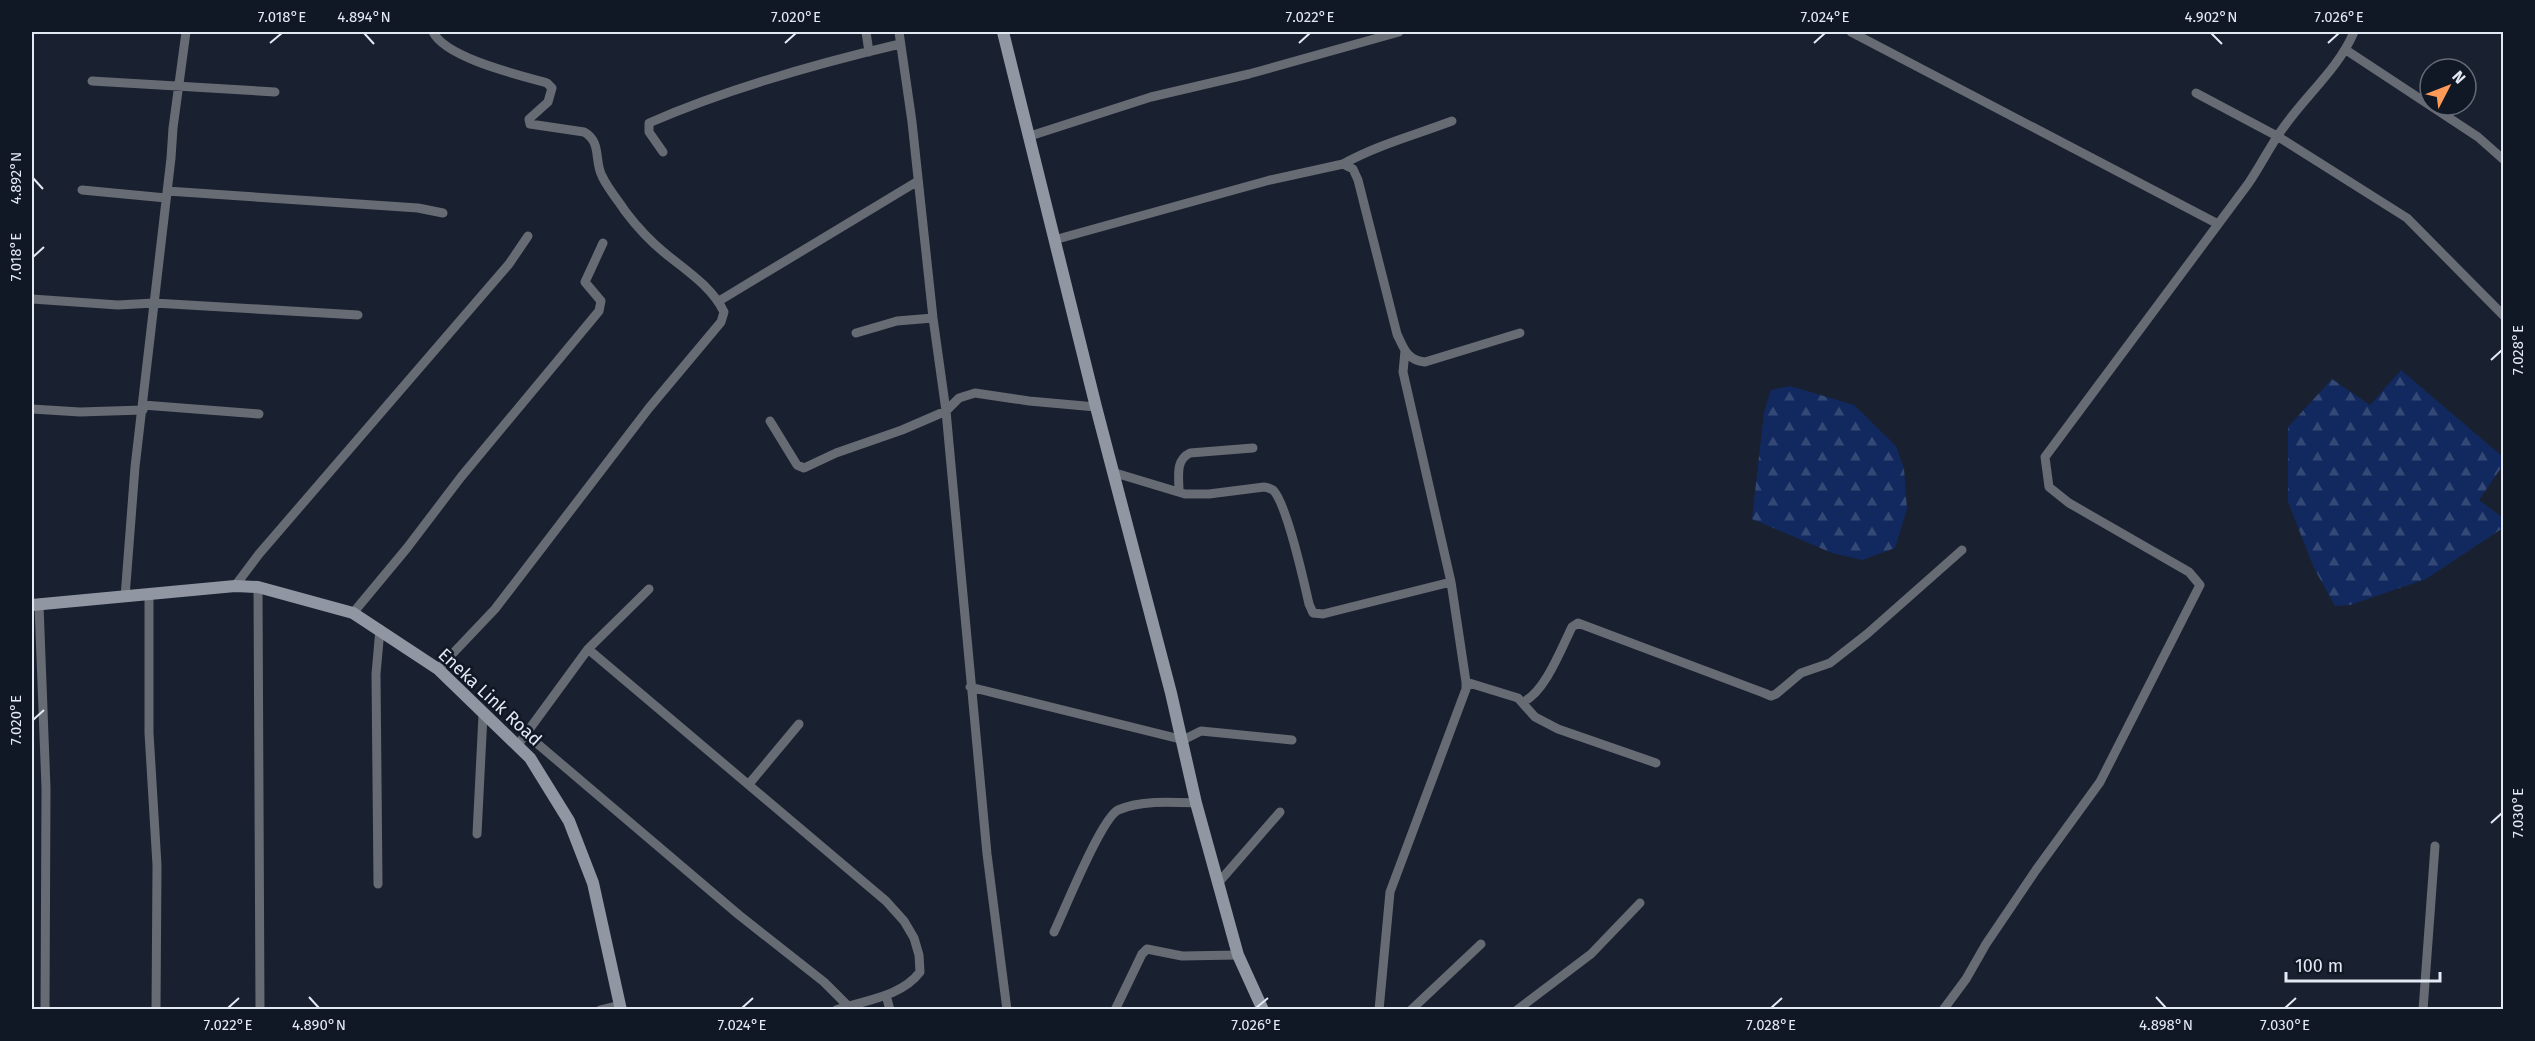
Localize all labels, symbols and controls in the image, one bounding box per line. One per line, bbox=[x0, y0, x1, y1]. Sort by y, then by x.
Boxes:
text: 7.018°E bbox=[258, 8, 306, 26]
text: 4.894°N bbox=[337, 8, 391, 26]
text: 7.020°E bbox=[771, 8, 821, 26]
text: 7.022°E bbox=[1286, 8, 1335, 26]
text: 7.024°E bbox=[1800, 8, 1850, 26]
text: 4.902°N bbox=[2185, 8, 2237, 26]
text: 7.026°E bbox=[2314, 8, 2364, 26]
north arrow bbox=[2418, 57, 2478, 117]
text: N bbox=[2448, 67, 2469, 88]
text: 4.892°N bbox=[7, 152, 25, 204]
text: 7.018°E bbox=[7, 233, 25, 281]
text: 7.028°E bbox=[2509, 325, 2527, 375]
street label: Eneka Link Road bbox=[434, 643, 546, 751]
text: 7.020°E bbox=[7, 695, 25, 745]
text: 7.030°E bbox=[2509, 788, 2527, 838]
scale bar bbox=[2286, 945, 2440, 983]
text: 100 m bbox=[2295, 955, 2343, 977]
text: 7.022°E bbox=[204, 1016, 253, 1034]
text: 4.890°N bbox=[292, 1016, 346, 1034]
text: 7.024°E bbox=[717, 1016, 767, 1034]
text: 7.026°E bbox=[1231, 1016, 1281, 1034]
text: 7.028°E bbox=[1746, 1016, 1796, 1034]
text: 4.898°N bbox=[2139, 1016, 2193, 1034]
text: 7.030°E bbox=[2260, 1016, 2310, 1034]

